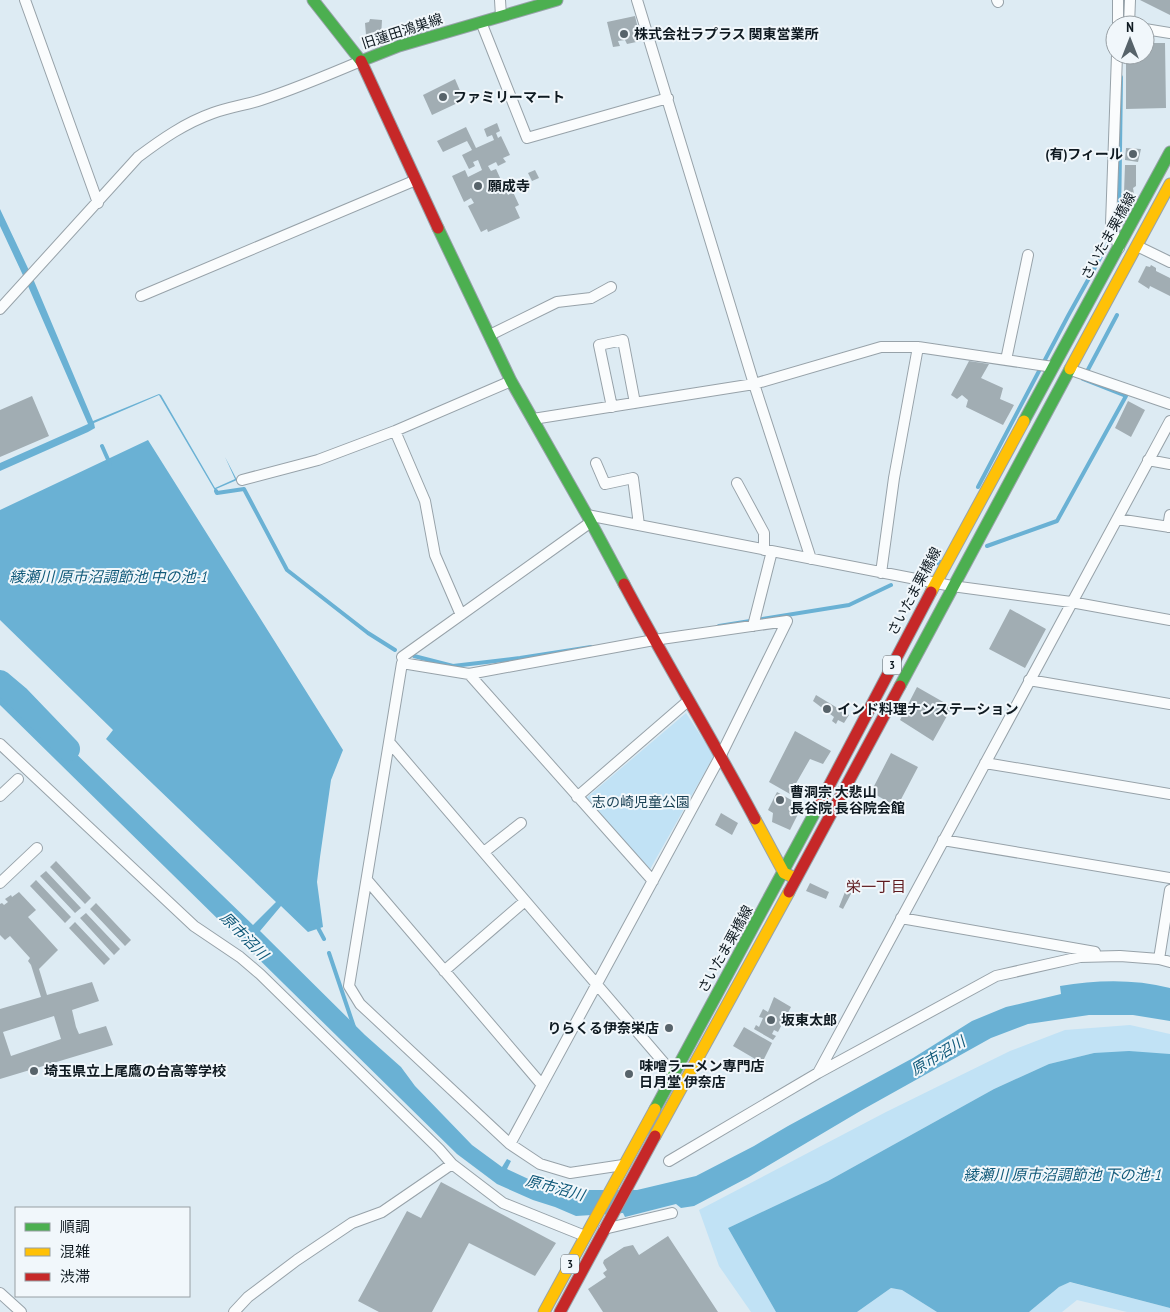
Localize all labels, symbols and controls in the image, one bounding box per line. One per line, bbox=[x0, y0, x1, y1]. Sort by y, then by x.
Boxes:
street label: 旧蓮田鴻巣線 bbox=[359, 9, 445, 53]
north arrow bbox=[1105, 15, 1155, 65]
text: N bbox=[1126, 18, 1134, 36]
place label: 株式会社ラプラス 関東営業所 bbox=[634, 25, 819, 43]
marker: 株式会社ラプラス 関東営業所 bbox=[618, 28, 630, 40]
place label: ファミリーマート bbox=[453, 88, 565, 106]
marker: ファミリーマート bbox=[437, 91, 449, 103]
place label: (有)フィール bbox=[1045, 145, 1123, 163]
marker: (有)フィール bbox=[1127, 148, 1139, 160]
place label: 願成寺 bbox=[488, 177, 530, 195]
marker: 願成寺 bbox=[472, 180, 484, 192]
street label: さいたま栗橋線 bbox=[1076, 189, 1140, 283]
street label: さいたま栗橋線 bbox=[883, 544, 945, 638]
water label: 綾瀬川 原市沼調節池 中の池-1 bbox=[9, 567, 207, 586]
road number: 3 bbox=[883, 656, 901, 674]
place label: インド料理ナンステーション bbox=[837, 700, 1018, 718]
marker: インド料理ナンステーション bbox=[821, 703, 833, 715]
place label: 曹洞宗 大悲山 長谷院 長谷院会館 bbox=[790, 783, 905, 817]
park label: 志の崎児童公園 bbox=[592, 793, 690, 811]
marker: 曹洞宗 大悲山 長谷院 長谷院会館 bbox=[774, 794, 786, 806]
district label: 栄一丁目 bbox=[846, 877, 906, 896]
street label: さいたま栗橋線 bbox=[693, 902, 757, 996]
water label: 原市沼川 bbox=[216, 908, 274, 965]
place label: 坂東太郎 bbox=[781, 1011, 837, 1029]
marker: 坂東太郎 bbox=[765, 1014, 777, 1026]
place label: りらくる伊奈栄店 bbox=[547, 1019, 659, 1037]
marker: りらくる伊奈栄店 bbox=[663, 1022, 675, 1034]
water label: 原市沼川 bbox=[907, 1031, 970, 1079]
place label: 味噌ラーメン専門店 日月堂 伊奈店 bbox=[639, 1057, 764, 1091]
place label: 埼玉県立上尾鷹の台高等学校 bbox=[44, 1062, 226, 1080]
marker: 埼玉県立上尾鷹の台高等学校 bbox=[28, 1065, 40, 1077]
marker: 味噌ラーメン専門店 日月堂 伊奈店 bbox=[623, 1068, 635, 1080]
water label: 綾瀬川 原市沼調節池 下の池-1 bbox=[963, 1165, 1161, 1184]
water label: 原市沼川 bbox=[524, 1171, 588, 1205]
legend bbox=[15, 1207, 190, 1297]
text: 順調 bbox=[60, 1217, 90, 1236]
text: 混雑 bbox=[60, 1242, 90, 1261]
road number: 3 bbox=[561, 1254, 579, 1274]
text: 渋滞 bbox=[60, 1267, 90, 1286]

